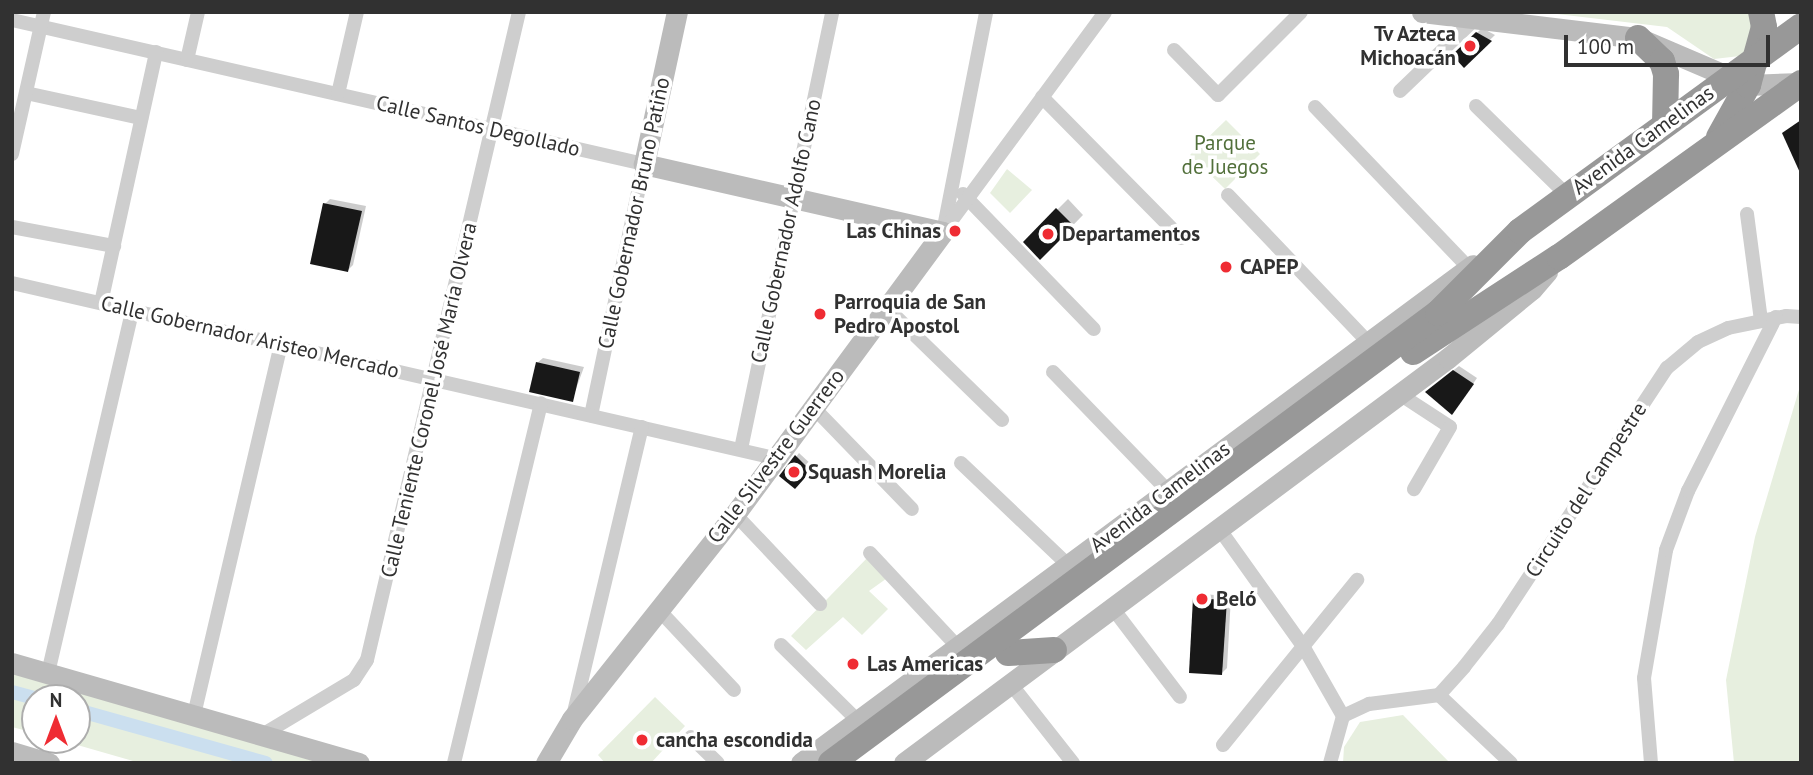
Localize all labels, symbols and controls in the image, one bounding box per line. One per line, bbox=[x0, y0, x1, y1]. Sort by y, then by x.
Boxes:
place label: Tv Azteca Michoacán bbox=[1360, 21, 1456, 71]
scale bar bbox=[1568, 21, 1774, 65]
text: 100 m bbox=[1577, 33, 1634, 60]
marker: Tv Azteca Michoacán bbox=[1462, 38, 1478, 54]
street label: Calle Gobernador Bruno Patiño bbox=[593, 75, 675, 351]
street label: Avenida Camelinas bbox=[1567, 80, 1719, 200]
street label: Calle Santos Degollado bbox=[374, 90, 582, 162]
street label: Calle Gobernador Adolfo Cano bbox=[746, 96, 826, 366]
park label: Parque de Juegos bbox=[1182, 130, 1268, 180]
place label: Las Chinas bbox=[846, 218, 941, 244]
street label: Calle Teniente Coronel José María Olvera bbox=[376, 220, 482, 580]
place label: Departamentos bbox=[1062, 221, 1200, 247]
marker: Las Chinas bbox=[947, 223, 963, 239]
marker: Departamentos bbox=[1040, 226, 1056, 242]
place label: CAPEP bbox=[1240, 254, 1299, 280]
marker: CAPEP bbox=[1218, 259, 1234, 275]
place label: Parroquia de San Pedro Apostol bbox=[834, 289, 986, 339]
street label: Calle Gobernador Aristeo Mercado bbox=[98, 290, 402, 384]
marker: Parroquia de San Pedro Apostol bbox=[812, 306, 828, 322]
street label: Calle Silvestre Guerrero bbox=[702, 364, 850, 548]
street label: Circuito del Campestre bbox=[1520, 398, 1652, 582]
street label: Avenida Camelinas bbox=[1085, 436, 1235, 558]
place label: Squash Morelia bbox=[808, 459, 946, 485]
marker: Squash Morelia bbox=[786, 464, 802, 480]
place label: Beló bbox=[1216, 586, 1257, 612]
marker: Beló bbox=[1194, 591, 1210, 607]
place label: Las Americas bbox=[867, 651, 984, 677]
marker: Las Americas bbox=[845, 656, 861, 672]
north arrow bbox=[21, 684, 91, 754]
text: N bbox=[50, 688, 62, 712]
place label: cancha escondida bbox=[656, 727, 813, 753]
marker: cancha escondida bbox=[634, 732, 650, 748]

